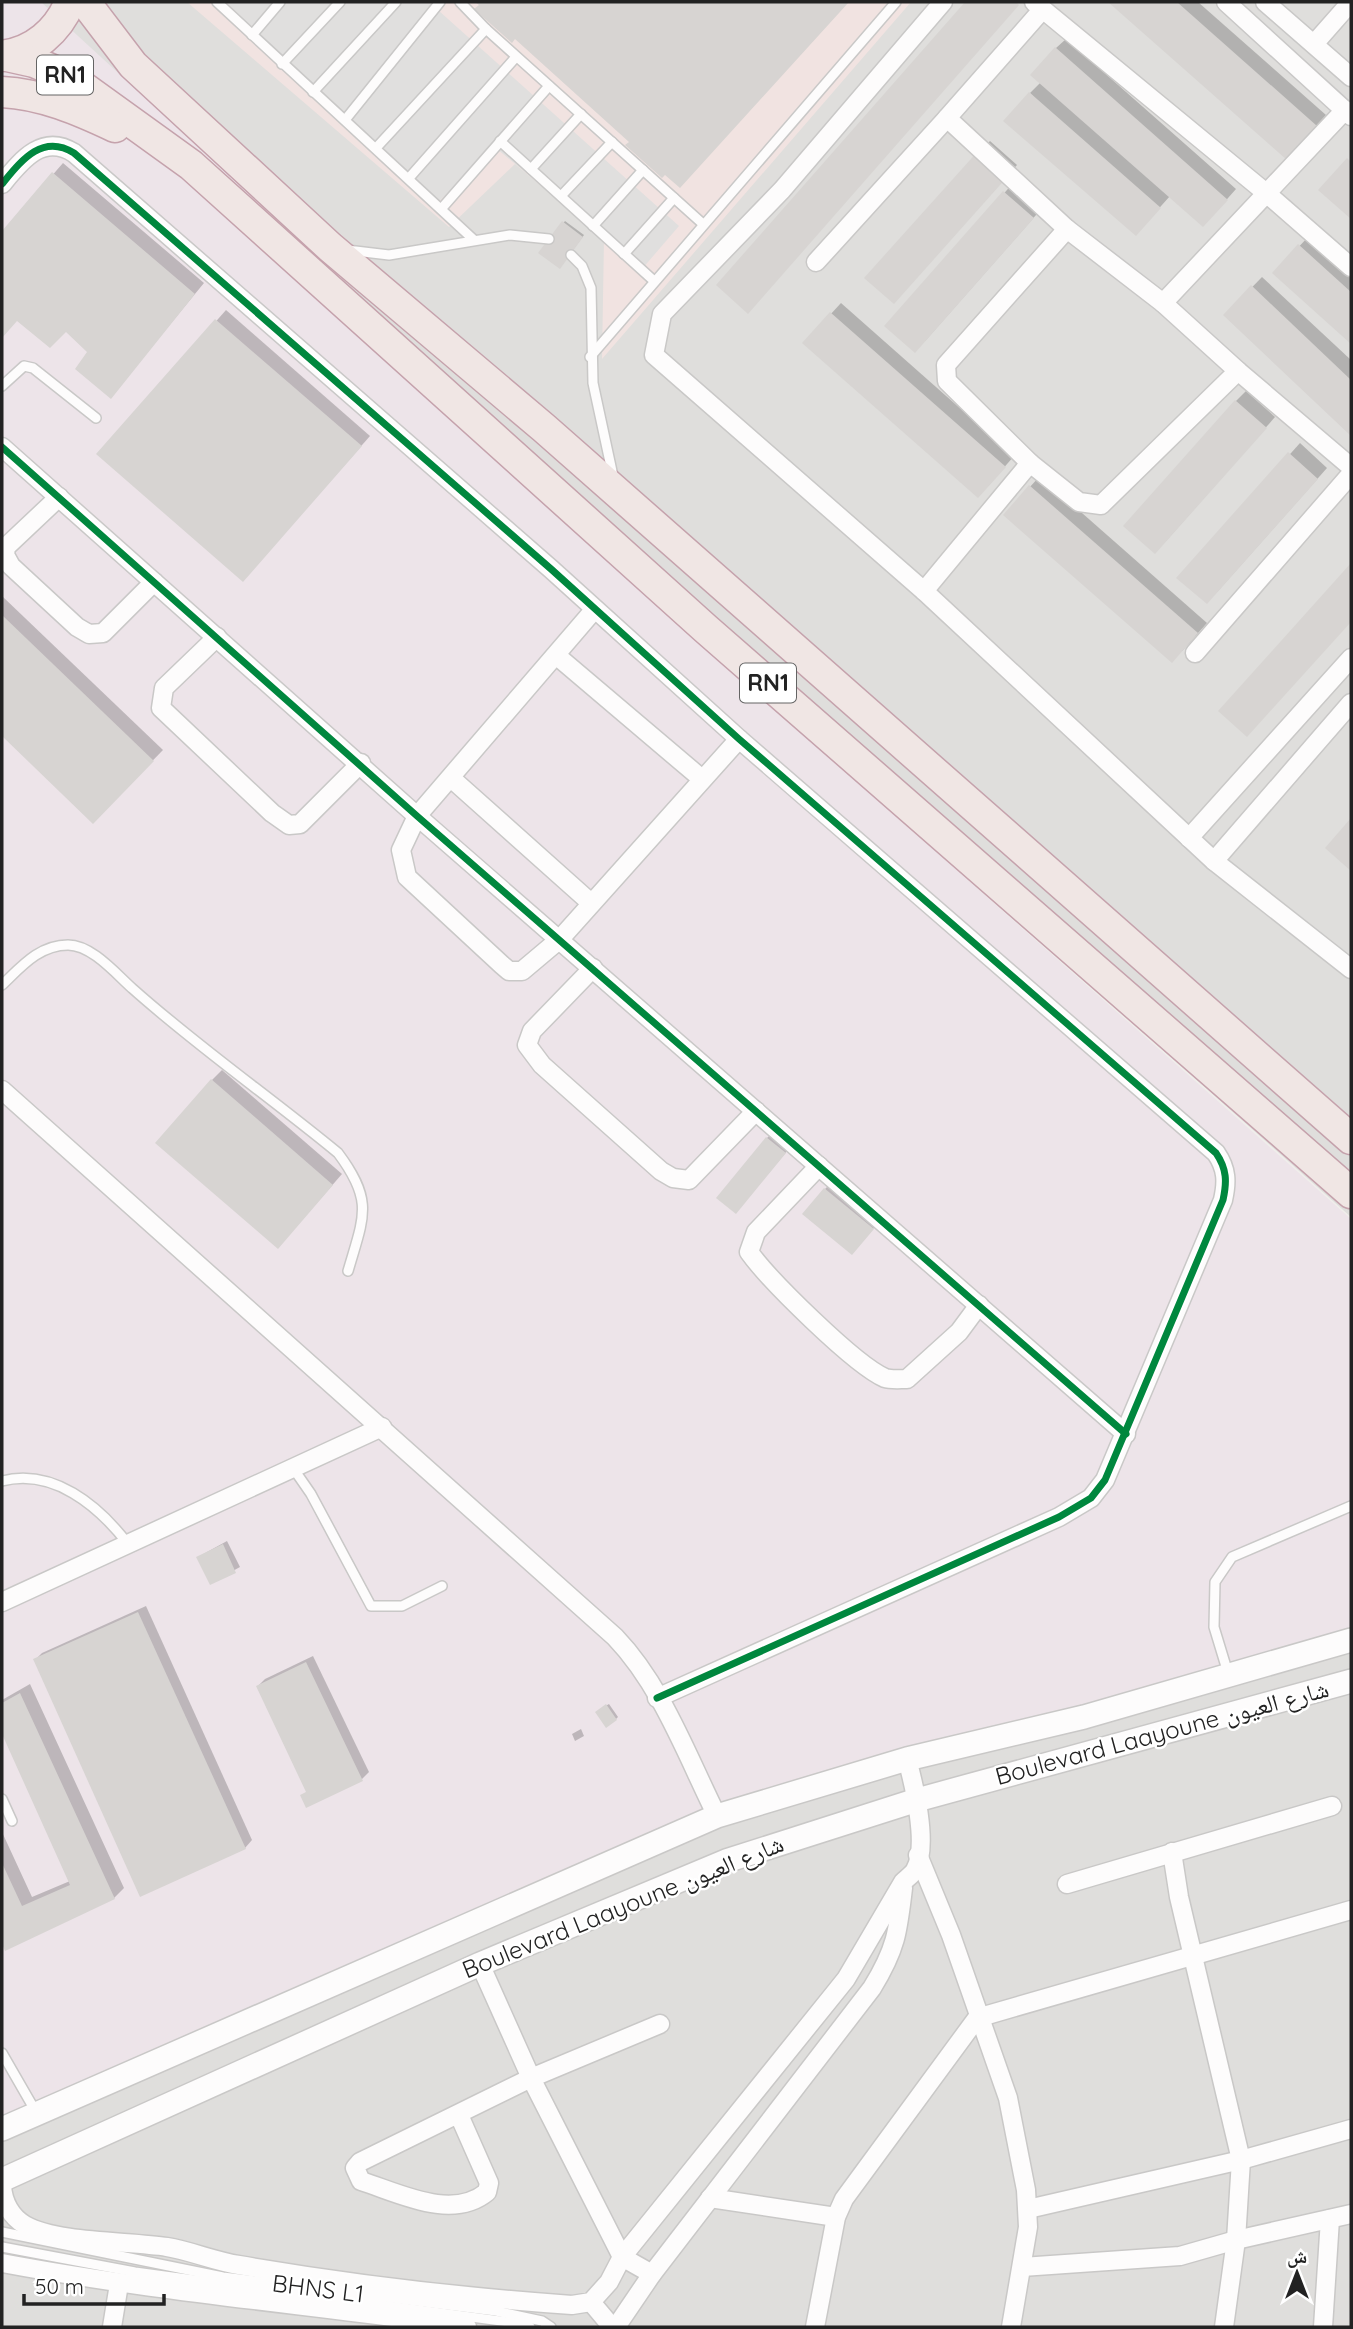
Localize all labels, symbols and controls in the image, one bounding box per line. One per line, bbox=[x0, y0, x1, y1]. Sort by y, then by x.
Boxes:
road number: RN1 bbox=[37, 55, 93, 94]
road number: RN1 bbox=[740, 664, 796, 702]
street label: Boulevard Laayoune شارع العيون bbox=[992, 1673, 1332, 1792]
street label: Boulevard Laayoune شارع العيون bbox=[457, 1828, 788, 1985]
north arrow bbox=[1262, 2238, 1332, 2308]
text: ش bbox=[1287, 2244, 1307, 2268]
scale bar bbox=[24, 2262, 164, 2306]
street label: BHNS L1 bbox=[271, 2268, 366, 2309]
text: 50 m bbox=[35, 2273, 84, 2299]

